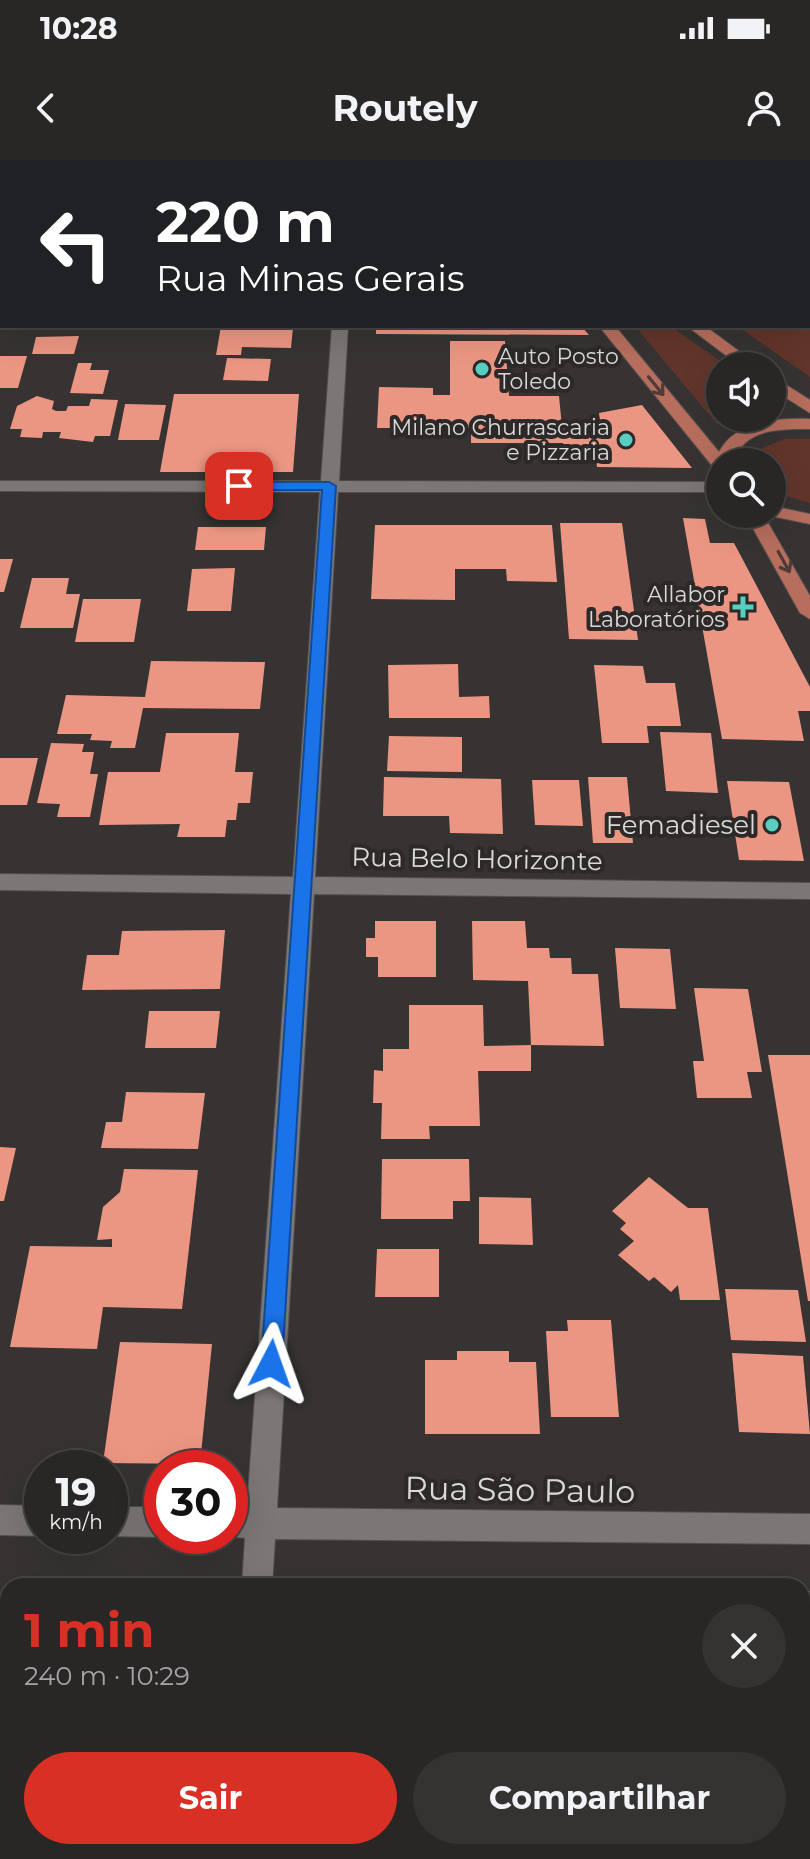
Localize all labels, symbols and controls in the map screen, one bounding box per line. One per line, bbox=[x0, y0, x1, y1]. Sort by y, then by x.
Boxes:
text: 10:28 bbox=[40, 10, 118, 47]
icon: back bbox=[24, 86, 68, 130]
text: Routely bbox=[333, 86, 477, 130]
icon: person bbox=[742, 86, 786, 130]
text: 220 m bbox=[156, 188, 335, 256]
icon: left bbox=[24, 192, 128, 296]
text: Rua Minas Gerais bbox=[156, 256, 465, 300]
place label: Auto Posto Toledo bbox=[498, 343, 619, 395]
map controls bbox=[706, 352, 786, 528]
button: sound bbox=[706, 352, 786, 432]
marker: Auto Posto Toledo bbox=[473, 360, 491, 378]
one-way arrow bbox=[647, 376, 665, 396]
place label: Milano Churrascaria e Pizzaria bbox=[391, 414, 610, 466]
marker: Milano Churrascaria e Pizzaria bbox=[617, 431, 635, 449]
button: search bbox=[706, 448, 786, 528]
pin bbox=[205, 452, 273, 520]
icon: arrive bbox=[217, 464, 261, 508]
one-way arrow bbox=[777, 550, 792, 574]
place label: Allabor Laboratórios bbox=[588, 581, 725, 633]
marker: Allabor Laboratórios bbox=[732, 596, 754, 618]
place label: Femadiesel bbox=[606, 809, 756, 841]
marker: Femadiesel bbox=[763, 816, 781, 834]
street label: Rua Belo Horizonte bbox=[351, 841, 603, 877]
position arrow bbox=[229, 1322, 313, 1406]
speed limit sign: 30 bbox=[144, 1450, 248, 1554]
text: 19 bbox=[55, 1467, 97, 1516]
street label: Rua São Paulo bbox=[404, 1468, 636, 1511]
text: km/h bbox=[49, 1510, 103, 1534]
text: 1 min bbox=[24, 1601, 154, 1659]
button: close bbox=[702, 1604, 786, 1688]
text: 240 m · 10:29 bbox=[24, 1660, 190, 1692]
button: Sair bbox=[24, 1752, 397, 1844]
button: Compartilhar bbox=[413, 1752, 786, 1844]

